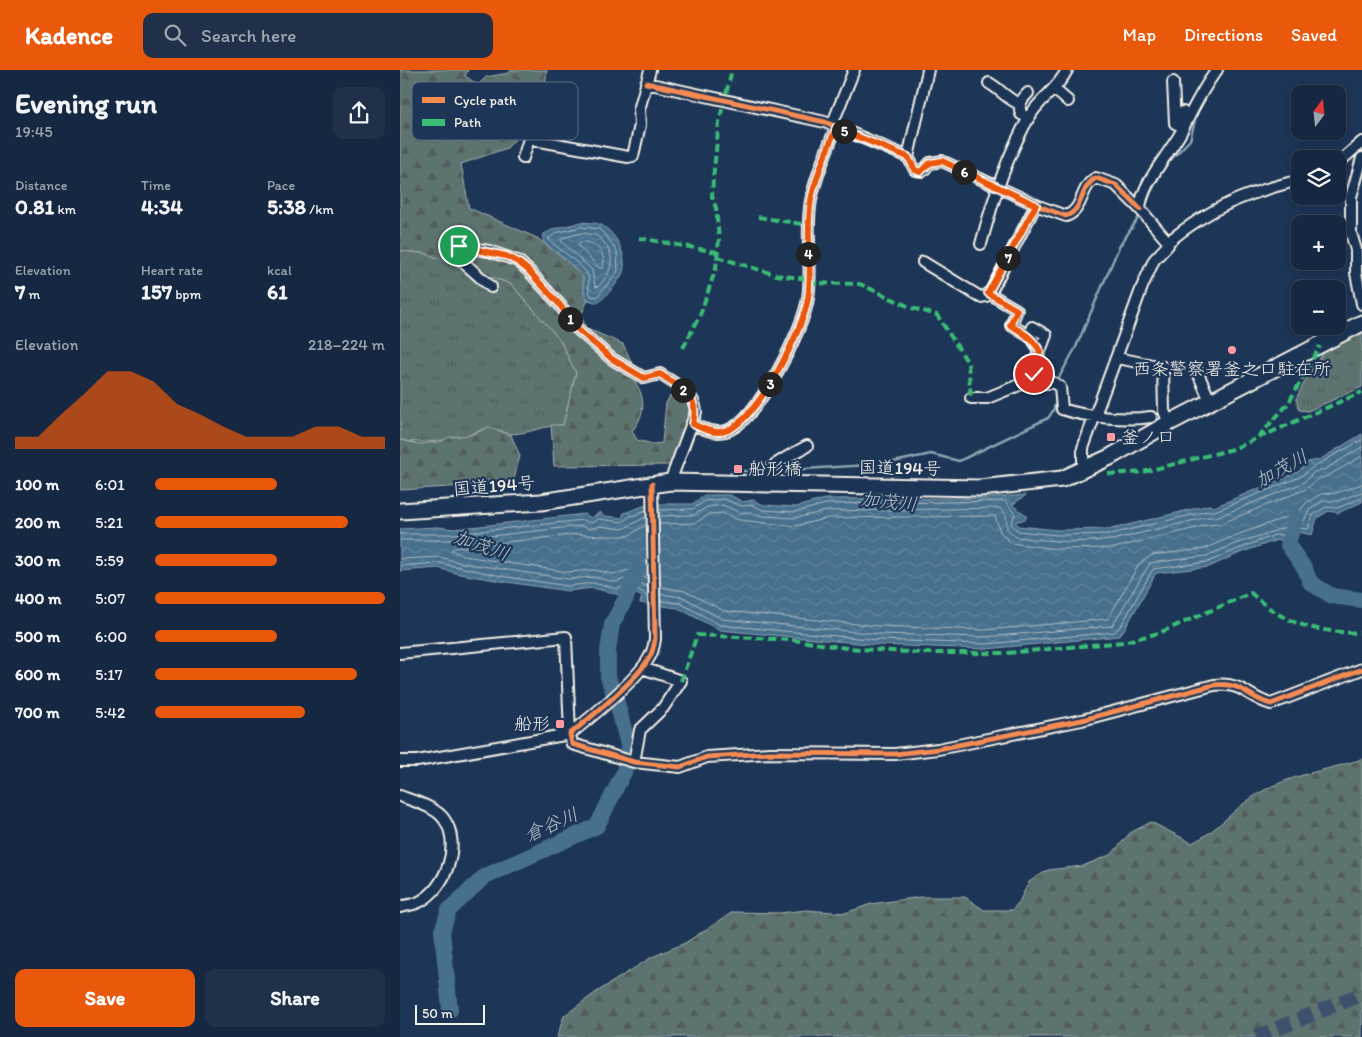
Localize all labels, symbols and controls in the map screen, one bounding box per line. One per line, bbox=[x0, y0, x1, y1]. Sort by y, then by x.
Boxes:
search box bbox=[143, 13, 493, 58]
text: Kadence bbox=[25, 21, 113, 50]
icon: search bbox=[161, 21, 189, 49]
text: Search here bbox=[201, 24, 296, 47]
text: Map bbox=[1123, 24, 1156, 46]
text: Directions bbox=[1184, 24, 1263, 46]
text: Saved bbox=[1291, 24, 1337, 46]
legend bbox=[412, 82, 578, 140]
north arrow bbox=[1291, 85, 1346, 140]
map controls bbox=[1291, 85, 1346, 335]
text: Evening run bbox=[15, 86, 157, 120]
button: share bbox=[333, 87, 385, 139]
text: Cycle path bbox=[454, 92, 517, 109]
text: Path bbox=[454, 114, 481, 131]
pin: 5 bbox=[832, 118, 856, 144]
text: 19:45 bbox=[15, 122, 53, 141]
text: 5 bbox=[841, 123, 848, 140]
button: layers bbox=[1291, 150, 1346, 205]
pin: 6 bbox=[952, 160, 976, 184]
text: 6 bbox=[961, 164, 968, 181]
text: Distance bbox=[15, 177, 67, 194]
text: Time bbox=[141, 177, 171, 194]
text: Pace bbox=[267, 177, 295, 194]
text: 0.81 bbox=[15, 194, 54, 219]
text: 4:34 bbox=[141, 194, 183, 219]
text: 5:38 bbox=[267, 194, 306, 219]
text: km bbox=[54, 201, 76, 218]
text: /km bbox=[306, 201, 334, 218]
button: + bbox=[1291, 215, 1346, 270]
pin bbox=[438, 225, 480, 267]
icon: arrive bbox=[445, 232, 473, 260]
pin: 4 bbox=[796, 242, 820, 266]
text: 4 bbox=[804, 246, 813, 263]
pin: 7 bbox=[996, 246, 1020, 270]
text: 7 bbox=[1005, 250, 1012, 267]
text: Elevation bbox=[15, 262, 71, 279]
text: Heart rate bbox=[141, 262, 203, 279]
text: kcal bbox=[267, 262, 292, 279]
text: 7 bbox=[15, 279, 25, 304]
text: 157 bbox=[141, 279, 172, 304]
text: 61 bbox=[267, 279, 288, 304]
button: − bbox=[1291, 280, 1346, 335]
text: m bbox=[25, 286, 40, 303]
text: bpm bbox=[172, 286, 201, 303]
pin: 1 bbox=[558, 306, 582, 332]
text: 1 bbox=[567, 311, 574, 328]
text: Elevation bbox=[15, 335, 79, 354]
text: 218–224 m bbox=[308, 335, 385, 354]
marker: 西条警察署釜之口駐在所 bbox=[1226, 344, 1238, 356]
pin bbox=[1013, 353, 1055, 395]
place label: 西条警察署釜之口駐在所 bbox=[1133, 358, 1331, 380]
icon: check bbox=[1020, 360, 1048, 388]
pin: 3 bbox=[758, 372, 782, 396]
text: 3 bbox=[767, 376, 774, 393]
pin: 2 bbox=[670, 378, 696, 402]
text: 2 bbox=[680, 382, 687, 399]
place label: 釜ノ口 bbox=[1121, 426, 1175, 448]
marker: 釜ノ口 bbox=[1105, 431, 1117, 443]
water label: 加茂川 bbox=[1251, 445, 1312, 492]
street label: 国道194号 bbox=[859, 456, 941, 480]
place label: 船形橋 bbox=[748, 458, 802, 480]
marker: 船形橋 bbox=[732, 463, 744, 475]
street label: 国道194号 bbox=[452, 471, 536, 501]
text: 100 m bbox=[15, 475, 59, 494]
text: 6:01 bbox=[95, 475, 125, 494]
water label: 加茂川 bbox=[859, 487, 919, 516]
text: 200 m bbox=[15, 513, 60, 532]
text: 5:21 bbox=[95, 513, 123, 532]
water label: 加茂川 bbox=[451, 525, 513, 566]
text: 300 m bbox=[15, 551, 61, 570]
text: 5:59 bbox=[95, 551, 124, 570]
text: 400 m bbox=[15, 589, 61, 608]
text: 5:07 bbox=[95, 589, 125, 608]
text: 500 m bbox=[15, 627, 60, 646]
text: 6:00 bbox=[95, 627, 127, 646]
text: 600 m bbox=[15, 665, 60, 684]
text: 5:17 bbox=[95, 665, 123, 684]
text: 700 m bbox=[15, 703, 60, 722]
text: 5:42 bbox=[95, 703, 125, 722]
place label: 船形 bbox=[514, 713, 550, 735]
marker: 船形 bbox=[554, 718, 566, 730]
water label: 倉谷川 bbox=[520, 802, 582, 847]
button: Save bbox=[15, 969, 195, 1027]
button: Share bbox=[205, 969, 385, 1027]
scale bar bbox=[415, 1002, 485, 1025]
text: 50 m bbox=[422, 1005, 453, 1022]

